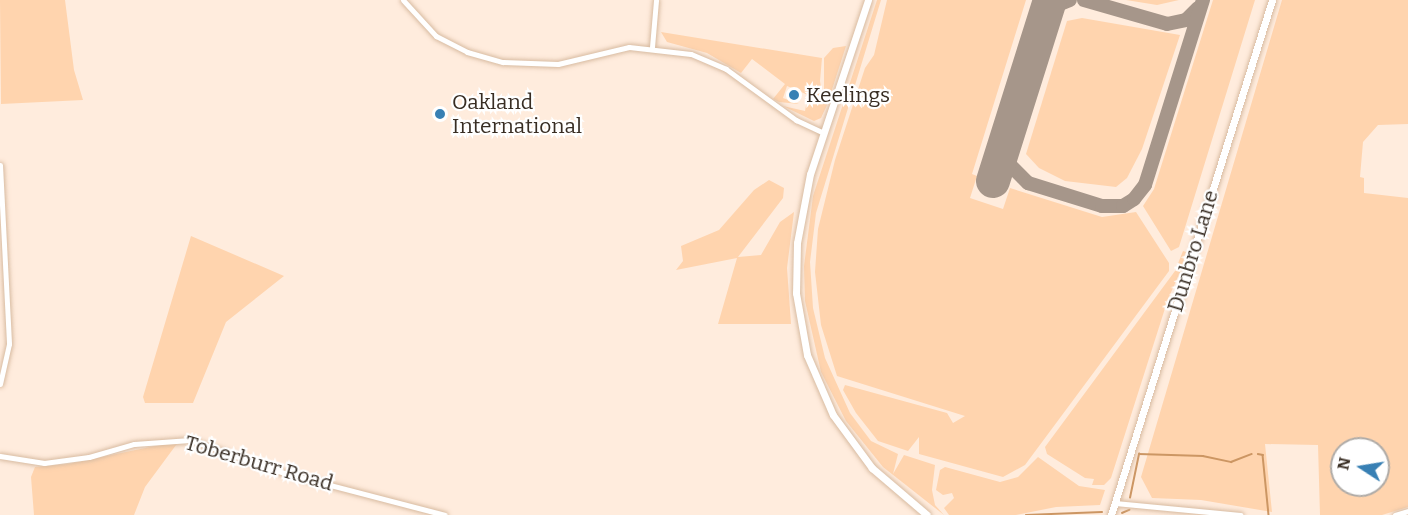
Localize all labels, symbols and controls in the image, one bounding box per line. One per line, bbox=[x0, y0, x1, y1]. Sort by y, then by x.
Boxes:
place label: Keelings bbox=[806, 82, 890, 108]
marker: Keelings bbox=[787, 88, 801, 102]
place label: Oakland International bbox=[452, 89, 582, 139]
marker: Oakland International bbox=[433, 107, 447, 121]
street label: Dunbro Lane bbox=[1163, 187, 1223, 315]
street label: Toberburr Road bbox=[182, 430, 336, 496]
north arrow bbox=[1330, 437, 1390, 497]
text: N bbox=[1333, 456, 1354, 472]

